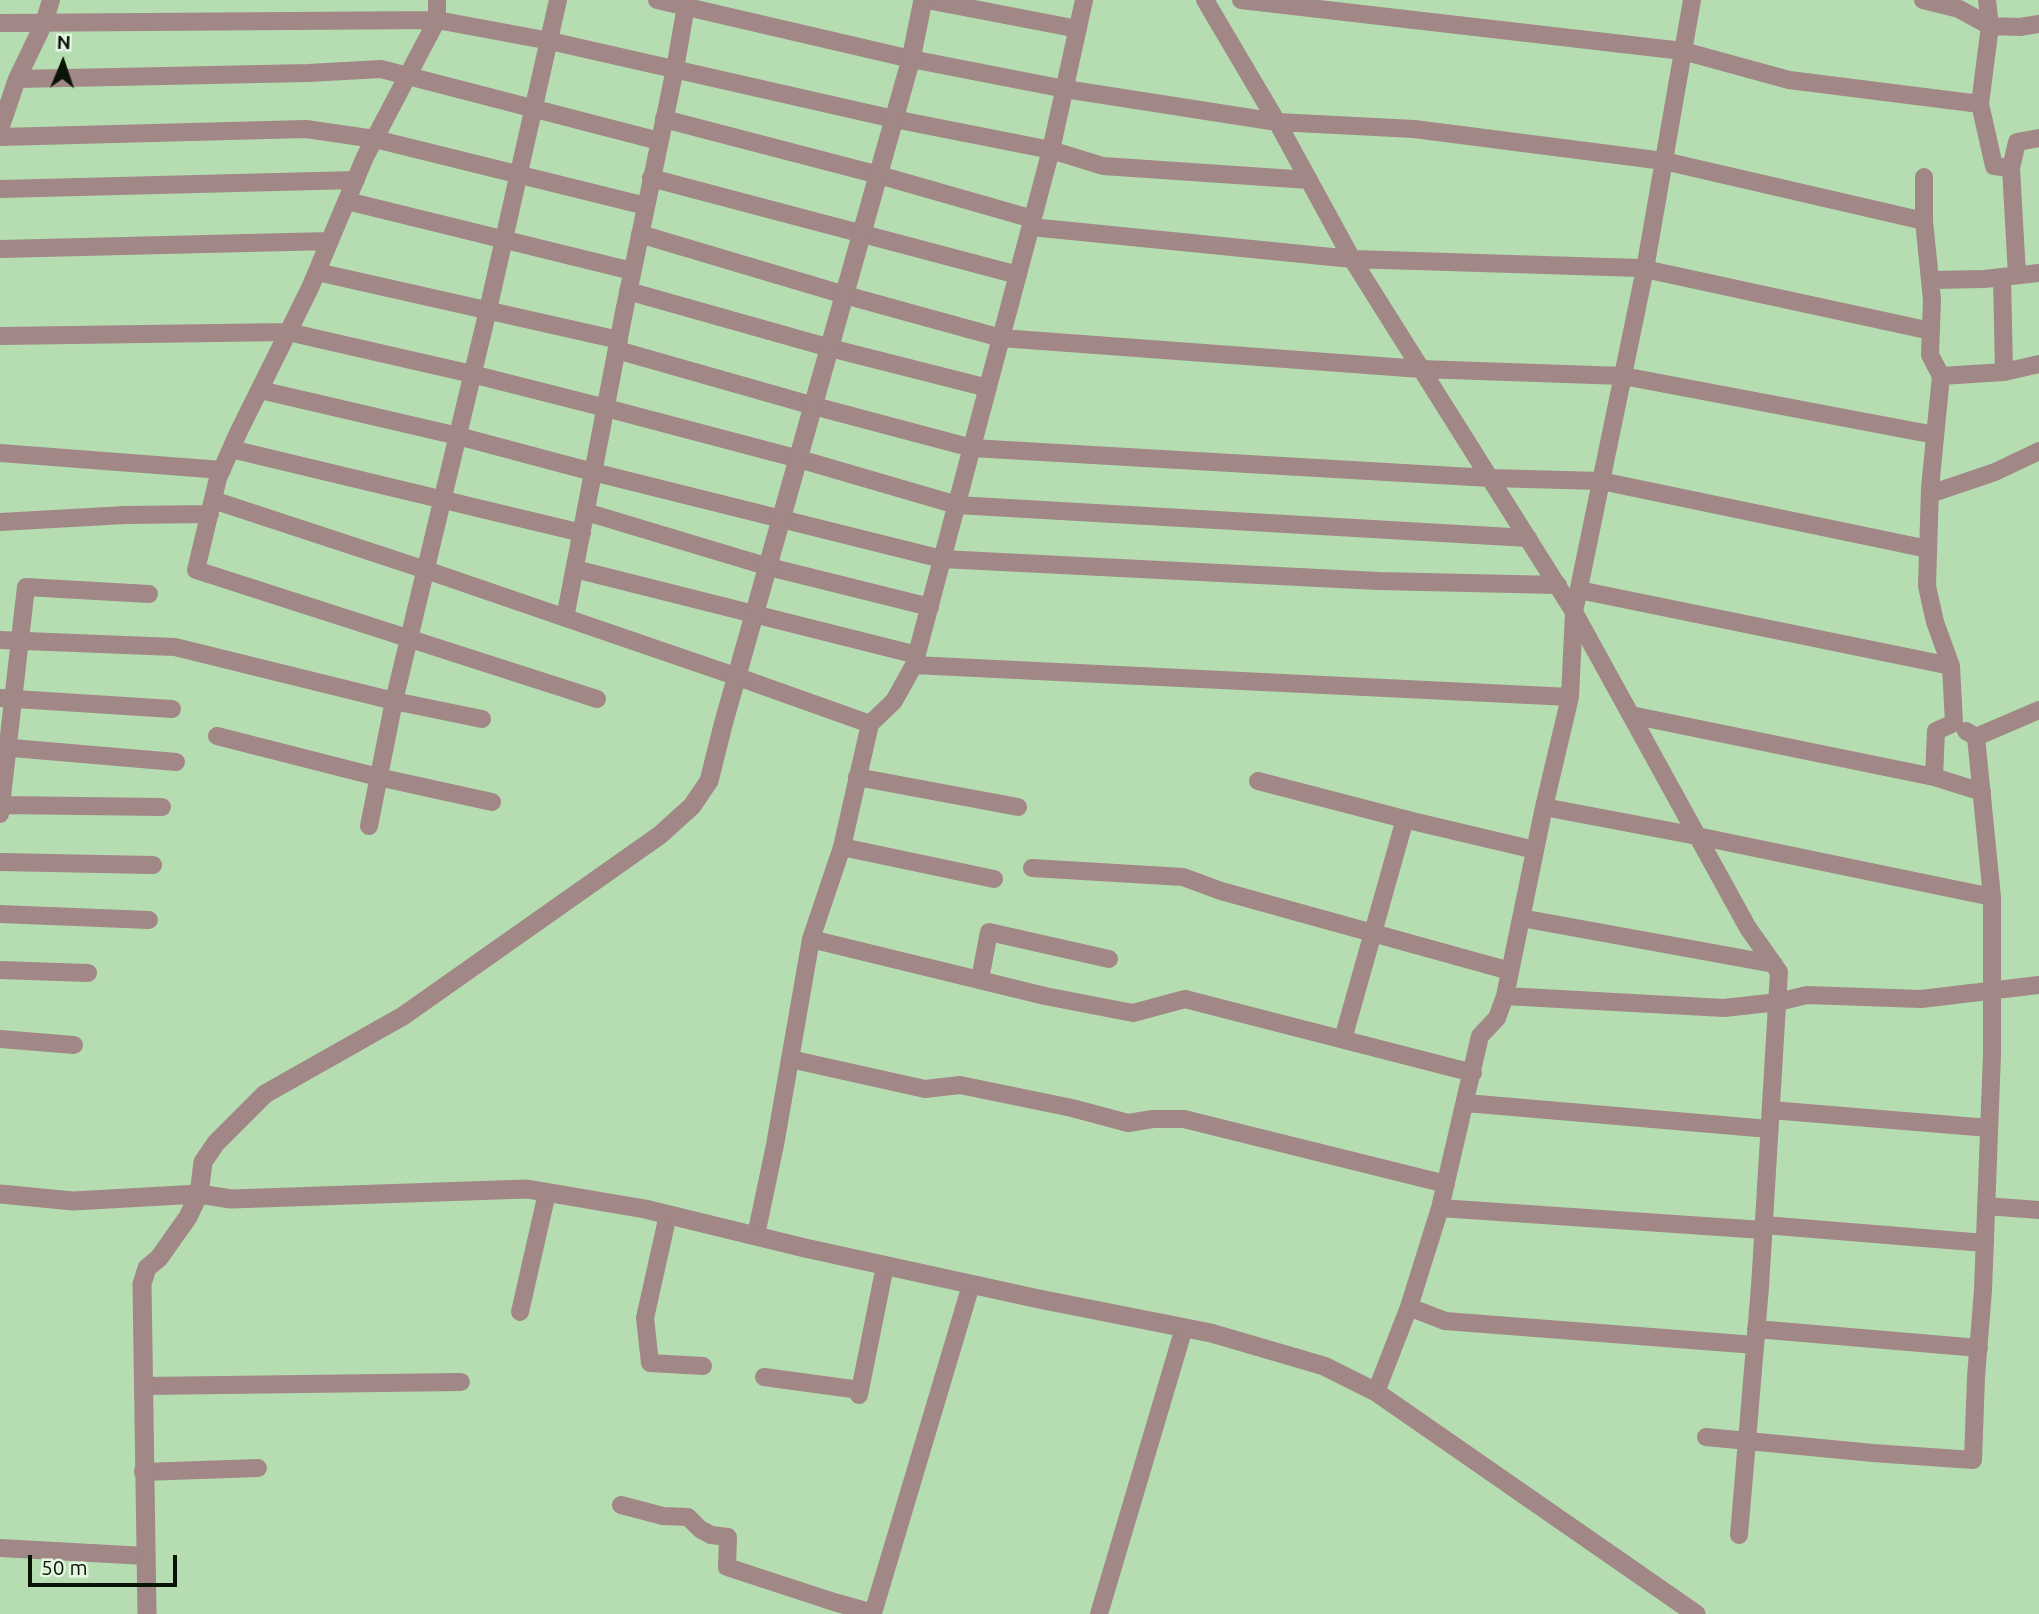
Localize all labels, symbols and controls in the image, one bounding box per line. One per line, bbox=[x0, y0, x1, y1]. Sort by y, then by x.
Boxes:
north arrow bbox=[28, 28, 98, 98]
text: N bbox=[56, 31, 71, 53]
scale bar bbox=[32, 1540, 180, 1584]
text: 50 m bbox=[41, 1555, 88, 1579]

